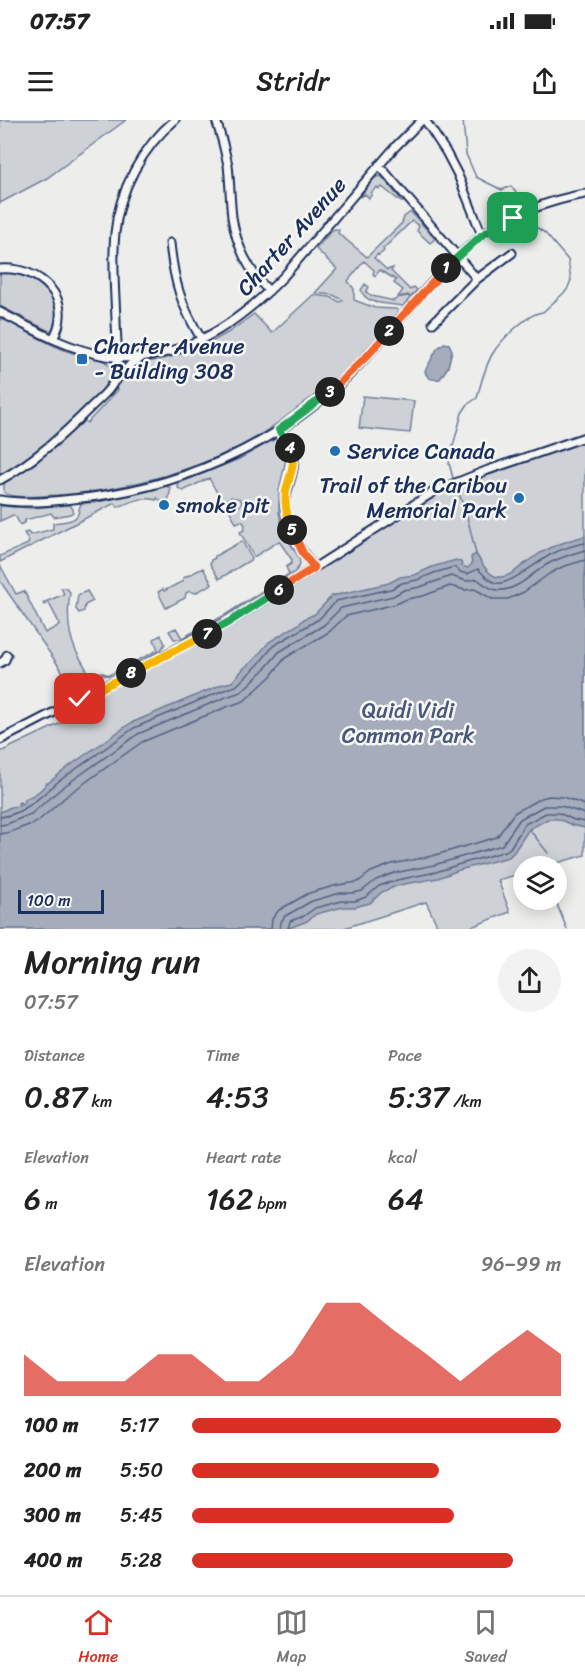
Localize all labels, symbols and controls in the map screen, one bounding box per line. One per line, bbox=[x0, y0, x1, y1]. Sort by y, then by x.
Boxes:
text: 07:57 bbox=[30, 2, 89, 41]
text: Stridr bbox=[256, 57, 329, 105]
icon: menu bbox=[24, 65, 57, 98]
icon: share bbox=[528, 65, 561, 98]
street label: Charter Avenue bbox=[227, 167, 356, 305]
pin bbox=[487, 192, 538, 243]
icon: arrive bbox=[496, 201, 529, 234]
pin: 1 bbox=[431, 253, 461, 283]
text: 1 bbox=[443, 253, 449, 282]
pin: 2 bbox=[374, 316, 404, 346]
text: 2 bbox=[384, 316, 394, 345]
place label: Charter Avenue - Building 308 bbox=[94, 327, 245, 391]
marker: Charter Avenue - Building 308 bbox=[75, 352, 89, 366]
pin: 3 bbox=[315, 377, 345, 407]
text: 3 bbox=[326, 377, 334, 406]
place label: Service Canada bbox=[347, 432, 495, 471]
pin: 4 bbox=[275, 433, 305, 463]
text: 4 bbox=[285, 433, 295, 462]
marker: Service Canada bbox=[328, 444, 342, 458]
place label: Trail of the Caribou Memorial Park bbox=[319, 466, 507, 530]
place label: smoke pit bbox=[175, 486, 271, 525]
marker: Trail of the Caribou Memorial Park bbox=[512, 491, 526, 505]
marker: smoke pit bbox=[157, 498, 171, 512]
pin: 5 bbox=[277, 515, 307, 545]
text: 5 bbox=[287, 515, 297, 544]
pin: 6 bbox=[264, 575, 294, 605]
text: 6 bbox=[274, 575, 284, 604]
pin: 7 bbox=[192, 619, 222, 649]
text: 7 bbox=[202, 619, 212, 648]
pin: 8 bbox=[116, 658, 146, 688]
text: 8 bbox=[126, 658, 136, 687]
pin bbox=[54, 673, 105, 724]
icon: check bbox=[63, 682, 96, 715]
park label: Quidi Vidi Common Park bbox=[342, 691, 475, 755]
map controls bbox=[513, 856, 567, 910]
button: layers bbox=[513, 856, 567, 910]
text: 100 m bbox=[27, 886, 71, 915]
scale bar bbox=[18, 887, 104, 914]
text: Morning run bbox=[24, 933, 200, 991]
button: share bbox=[498, 949, 561, 1012]
text: 07:57 bbox=[24, 985, 78, 1020]
text: Distance bbox=[24, 1041, 85, 1070]
text: Time bbox=[206, 1041, 240, 1070]
text: Pace bbox=[388, 1041, 422, 1070]
text: 0.87 bbox=[24, 1070, 87, 1124]
text: 4:53 bbox=[206, 1070, 269, 1124]
text: 5:37 bbox=[388, 1070, 449, 1124]
text: km bbox=[87, 1087, 112, 1116]
text: /km bbox=[449, 1087, 482, 1116]
text: Elevation bbox=[24, 1143, 89, 1172]
text: Heart rate bbox=[206, 1143, 281, 1172]
text: kcal bbox=[388, 1143, 417, 1172]
text: 6 bbox=[24, 1172, 41, 1226]
text: 162 bbox=[206, 1172, 253, 1226]
text: 64 bbox=[388, 1172, 424, 1226]
text: m bbox=[41, 1189, 58, 1218]
text: bpm bbox=[253, 1189, 287, 1218]
text: Elevation bbox=[24, 1247, 105, 1282]
text: 96–99 m bbox=[481, 1247, 561, 1282]
text: 100 m bbox=[24, 1408, 78, 1443]
text: 5:17 bbox=[120, 1408, 158, 1443]
text: 200 m bbox=[24, 1453, 81, 1488]
text: 5:50 bbox=[120, 1453, 163, 1488]
text: 300 m bbox=[24, 1498, 81, 1533]
text: 5:45 bbox=[120, 1498, 163, 1533]
text: 400 m bbox=[24, 1543, 82, 1578]
text: 5:28 bbox=[120, 1543, 162, 1578]
tab: Home bbox=[78, 1606, 118, 1671]
tab: Map bbox=[275, 1606, 308, 1671]
tab: Saved bbox=[464, 1606, 507, 1671]

